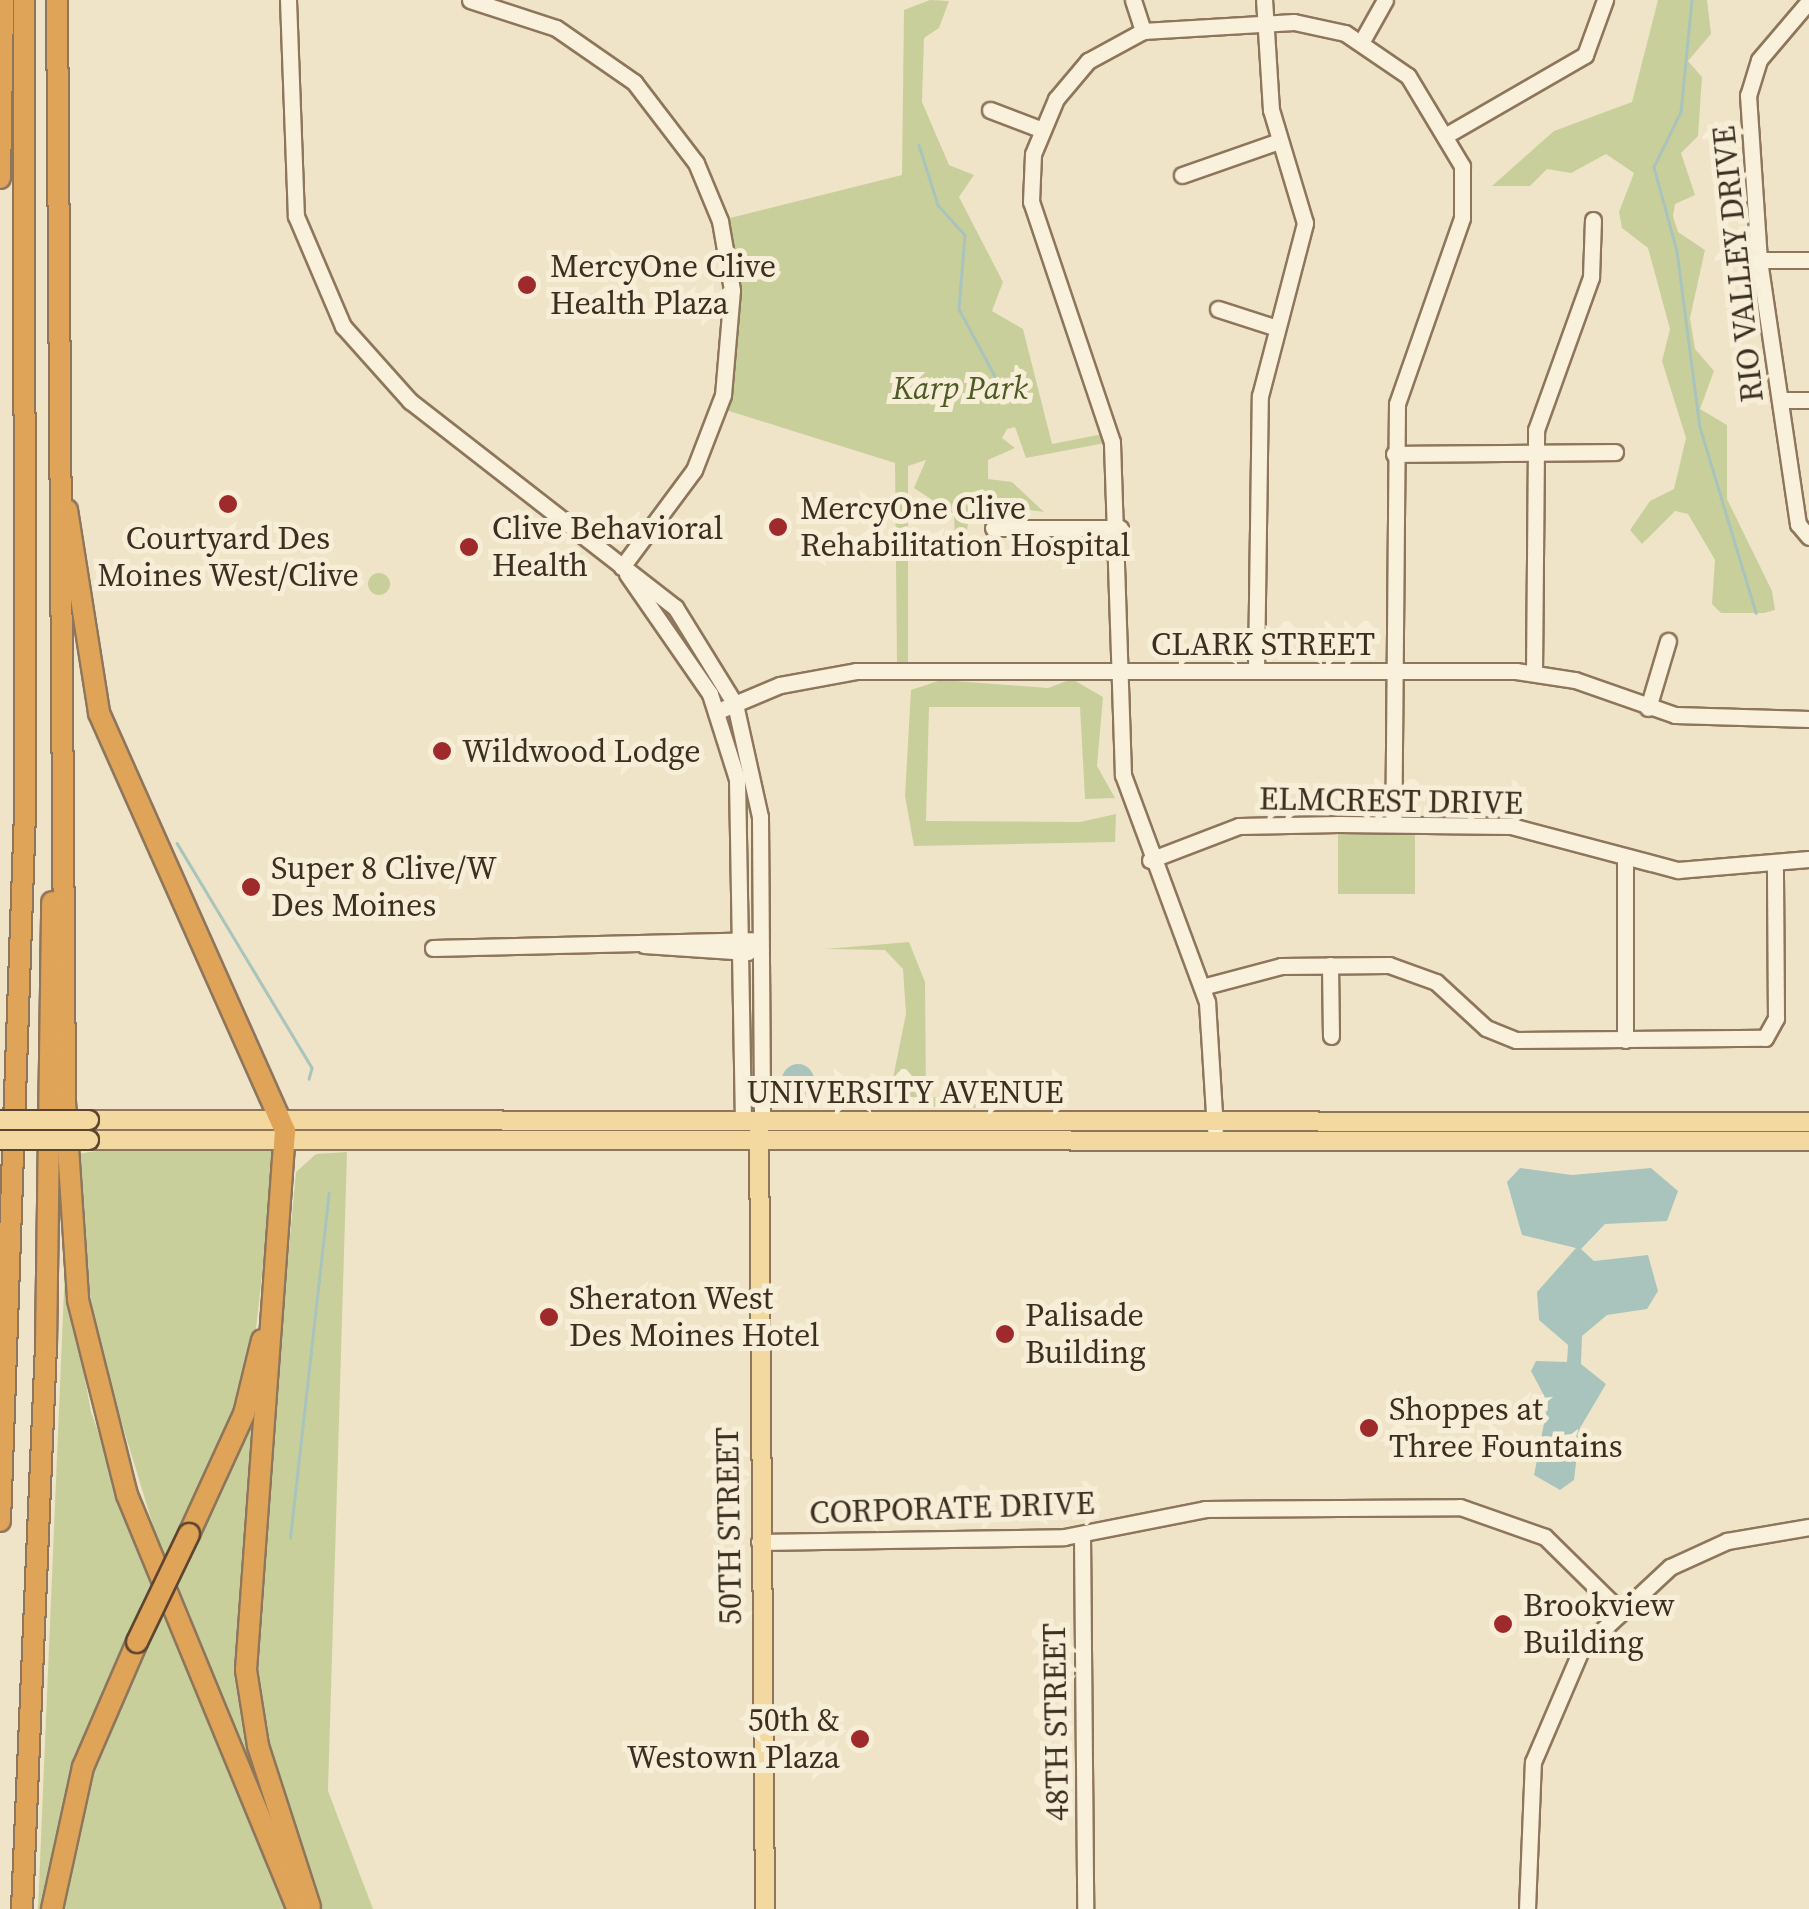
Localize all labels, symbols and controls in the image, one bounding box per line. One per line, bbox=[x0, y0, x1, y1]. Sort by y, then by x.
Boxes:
street label: RIO VALLEY DRIVE bbox=[1704, 123, 1772, 405]
place label: MercyOne Clive Health Plaza bbox=[550, 248, 776, 323]
marker: MercyOne Clive Health Plaza bbox=[514, 272, 540, 298]
park label: Karp Park bbox=[892, 369, 1028, 407]
place label: MercyOne Clive Rehabilitation Hospital bbox=[800, 490, 1130, 565]
marker: Courtyard Des Moines West/Clive bbox=[217, 493, 239, 515]
place label: Clive Behavioral Health bbox=[492, 510, 723, 585]
marker: MercyOne Clive Rehabilitation Hospital bbox=[765, 514, 791, 540]
place label: Courtyard Des Moines West/Clive bbox=[97, 520, 359, 595]
marker: Clive Behavioral Health bbox=[456, 534, 482, 560]
street label: CLARK STREET bbox=[1151, 625, 1375, 663]
place label: Wildwood Lodge bbox=[462, 732, 701, 770]
marker: Wildwood Lodge bbox=[431, 740, 453, 762]
street label: ELMCREST DRIVE bbox=[1258, 779, 1524, 823]
place label: Super 8 Clive/W Des Moines bbox=[271, 850, 497, 925]
marker: Super 8 Clive/W Des Moines bbox=[240, 876, 262, 898]
street label: UNIVERSITY AVENUE bbox=[746, 1073, 1064, 1111]
place label: Sheraton West Des Moines Hotel bbox=[569, 1280, 820, 1355]
place label: Palisade Building bbox=[1025, 1297, 1146, 1372]
marker: Sheraton West Des Moines Hotel bbox=[538, 1306, 560, 1328]
marker: Palisade Building bbox=[994, 1323, 1016, 1345]
place label: Shoppes at Three Fountains bbox=[1389, 1391, 1623, 1466]
marker: Shoppes at Three Fountains bbox=[1358, 1417, 1380, 1439]
street label: 50TH STREET bbox=[708, 1427, 750, 1625]
street label: CORPORATE DRIVE bbox=[809, 1484, 1095, 1532]
place label: Brookview Building bbox=[1523, 1587, 1675, 1662]
marker: Brookview Building bbox=[1492, 1613, 1514, 1635]
street label: 48TH STREET bbox=[1035, 1623, 1077, 1821]
place label: 50th & Westown Plaza bbox=[627, 1702, 840, 1777]
marker: 50th & Westown Plaza bbox=[849, 1728, 871, 1750]

